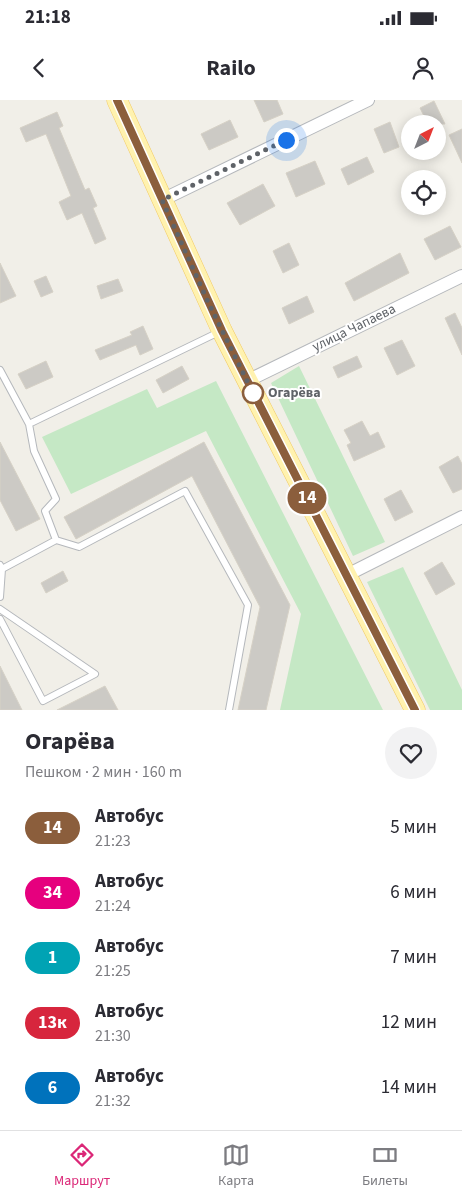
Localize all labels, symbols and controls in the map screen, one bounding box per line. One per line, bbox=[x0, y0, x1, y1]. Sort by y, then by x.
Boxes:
text: 21:18 bbox=[25, 4, 71, 31]
text: Railo bbox=[206, 52, 256, 84]
icon: back bbox=[25, 54, 53, 82]
icon: person bbox=[409, 54, 437, 82]
north arrow bbox=[401, 115, 446, 160]
map controls bbox=[401, 115, 446, 215]
your location bbox=[274, 128, 299, 153]
button: locate bbox=[401, 170, 446, 215]
street label: улица Чапаева bbox=[309, 299, 399, 357]
marker: Огарёва bbox=[242, 382, 264, 404]
place label: Огарёва bbox=[268, 383, 321, 403]
line badge: 14 bbox=[284, 482, 330, 514]
text: 14 bbox=[297, 485, 317, 510]
text: Огарёва bbox=[25, 724, 115, 759]
button: heart bbox=[385, 727, 437, 779]
text: Пешком · 2 мин · 160 m bbox=[25, 761, 182, 783]
text: Автобус bbox=[95, 803, 164, 830]
text: 5 мин bbox=[390, 814, 437, 841]
text: 14 bbox=[43, 815, 62, 840]
text: 21:23 bbox=[95, 830, 131, 852]
text: Автобус bbox=[95, 868, 164, 895]
text: 6 мин bbox=[390, 879, 437, 906]
text: 34 bbox=[43, 880, 62, 905]
text: 21:24 bbox=[95, 895, 131, 917]
text: Автобус bbox=[95, 933, 164, 960]
text: 7 мин bbox=[390, 944, 437, 971]
text: 1 bbox=[48, 945, 57, 970]
text: 21:25 bbox=[95, 960, 131, 982]
text: Автобус bbox=[95, 998, 164, 1025]
text: 12 мин bbox=[381, 1009, 437, 1036]
text: 13к bbox=[38, 1010, 67, 1035]
text: 21:30 bbox=[95, 1025, 131, 1047]
text: Автобус bbox=[95, 1063, 164, 1090]
text: 14 мин bbox=[381, 1074, 437, 1101]
text: 6 bbox=[48, 1075, 57, 1100]
text: 21:32 bbox=[95, 1090, 131, 1112]
tab: Маршрут bbox=[54, 1141, 110, 1191]
tab: Карта bbox=[218, 1141, 254, 1191]
tab: Билеты bbox=[362, 1141, 408, 1191]

